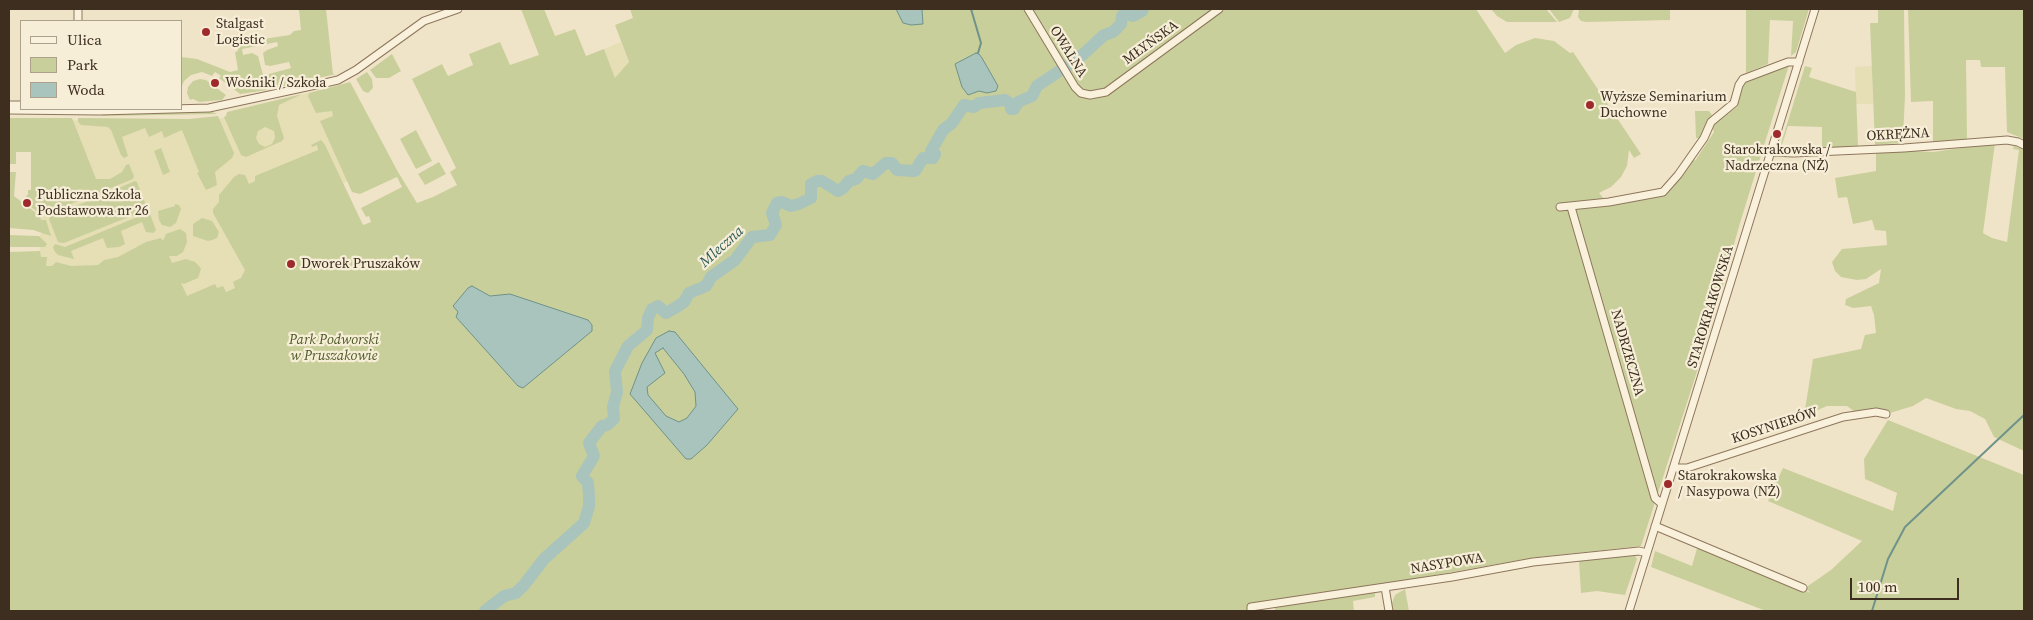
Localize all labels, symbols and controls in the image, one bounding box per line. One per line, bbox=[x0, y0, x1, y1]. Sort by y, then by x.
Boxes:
place label: Stalgast Logistic bbox=[216, 16, 265, 48]
street label: MŁYŃSKA bbox=[1120, 17, 1182, 69]
legend bbox=[20, 20, 182, 110]
street label: OWALNA bbox=[1046, 23, 1090, 81]
marker: Stalgast Logistic bbox=[200, 26, 212, 38]
text: Ulica bbox=[67, 29, 102, 50]
text: Park bbox=[67, 54, 98, 75]
place label: Wośniki / Szkoła bbox=[225, 75, 326, 91]
marker: Wośniki / Szkoła bbox=[209, 77, 221, 89]
text: Woda bbox=[67, 79, 105, 100]
place label: Wyższe Seminarium Duchowne bbox=[1600, 89, 1727, 121]
marker: Wyższe Seminarium Duchowne bbox=[1584, 99, 1596, 111]
street label: OKRĘŻNA bbox=[1866, 125, 1930, 145]
marker: Starokrakowska / Nadrzeczna (NŻ) bbox=[1771, 128, 1783, 140]
place label: Starokrakowska / Nadrzeczna (NŻ) bbox=[1724, 142, 1830, 174]
place label: Publiczna Szkoła Podstawowa nr 26 bbox=[37, 187, 149, 220]
marker: Publiczna Szkoła Podstawowa nr 26 bbox=[21, 197, 33, 209]
water label: Mleczna bbox=[696, 222, 748, 272]
street label: STAROKRAKOWSKA bbox=[1684, 244, 1738, 370]
place label: Dworek Pruszaków bbox=[301, 256, 420, 272]
marker: Dworek Pruszaków bbox=[285, 258, 297, 270]
street label: NADRZECZNA bbox=[1607, 308, 1647, 398]
park label: Park Podworski w Pruszakowie bbox=[289, 332, 379, 364]
street label: KOSYNIERÓW bbox=[1730, 404, 1820, 448]
place label: Starokrakowska / Nasypowa (NŻ) bbox=[1678, 468, 1781, 501]
marker: Starokrakowska / Nasypowa (NŻ) bbox=[1662, 478, 1674, 490]
street label: NASYPOWA bbox=[1409, 550, 1485, 578]
scale bar bbox=[1853, 568, 1962, 600]
text: 100 m bbox=[1858, 576, 1898, 597]

